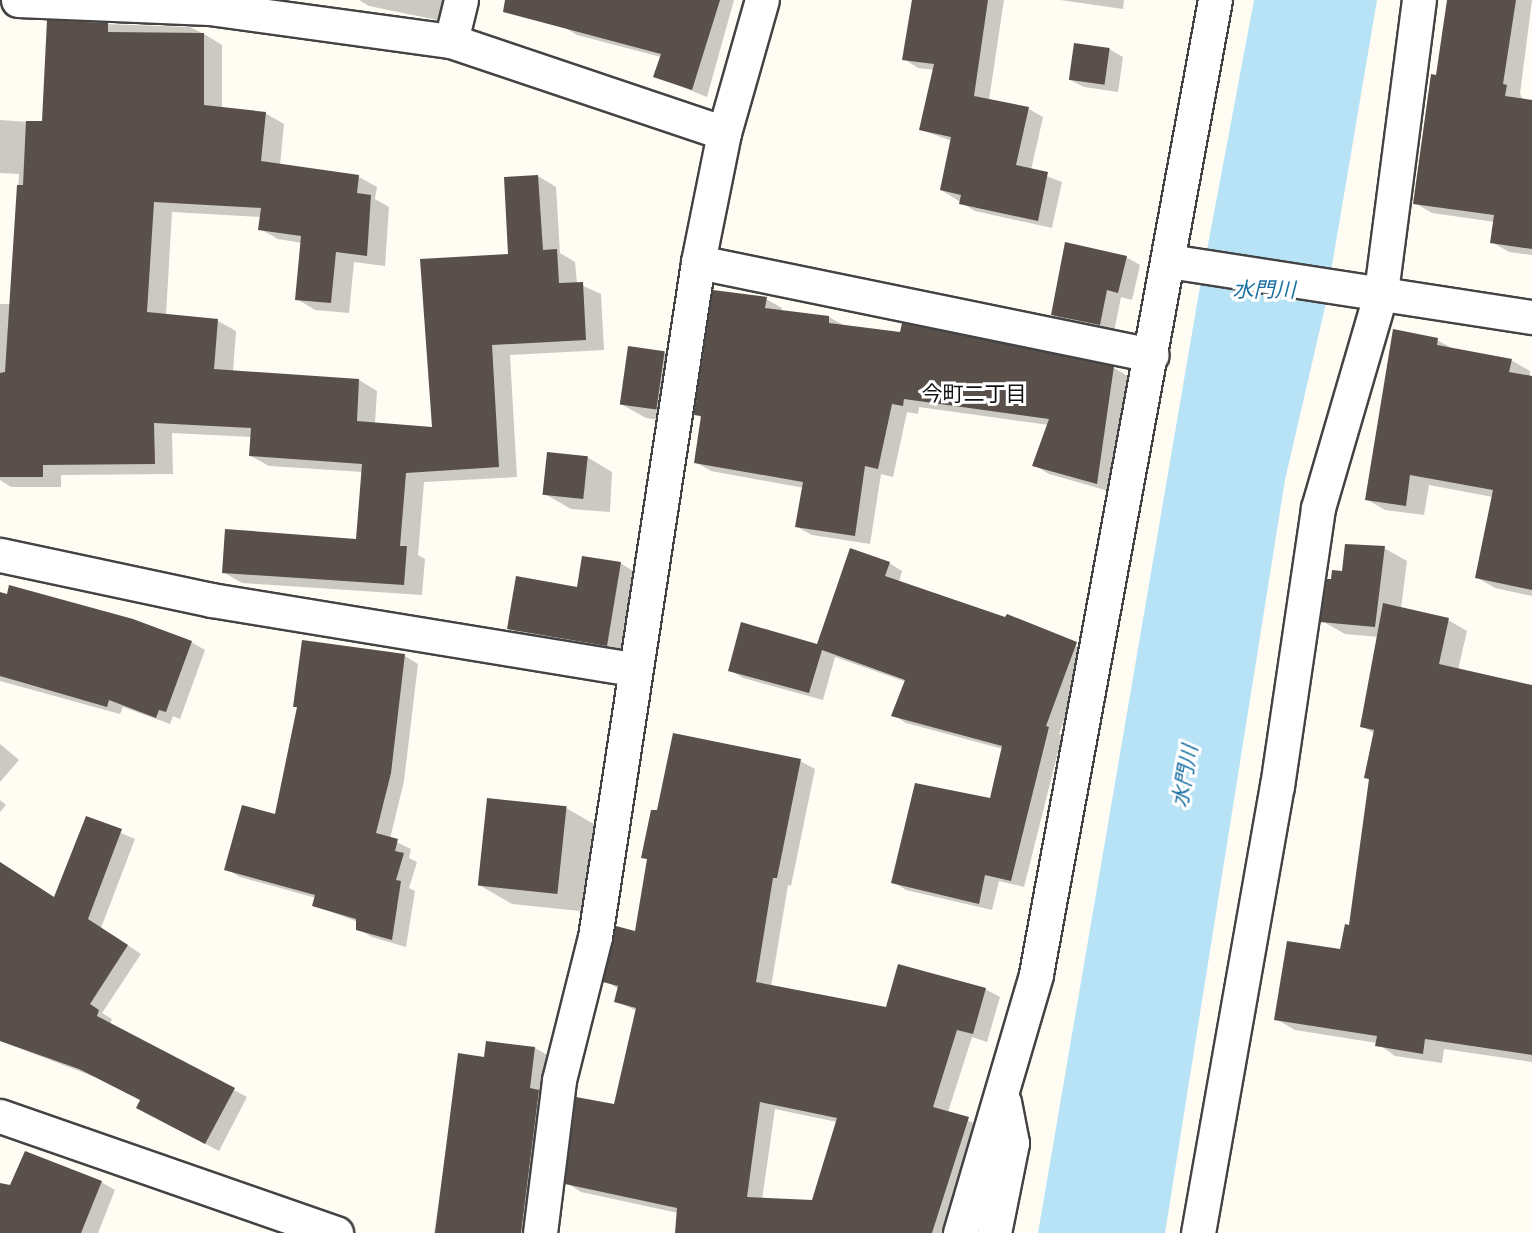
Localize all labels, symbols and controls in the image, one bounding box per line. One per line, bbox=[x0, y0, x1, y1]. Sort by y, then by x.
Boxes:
water label: 水門川 bbox=[1233, 275, 1295, 301]
district label: 今町二丁目 bbox=[922, 379, 1026, 405]
water label: 水門川 bbox=[1165, 743, 1201, 809]

